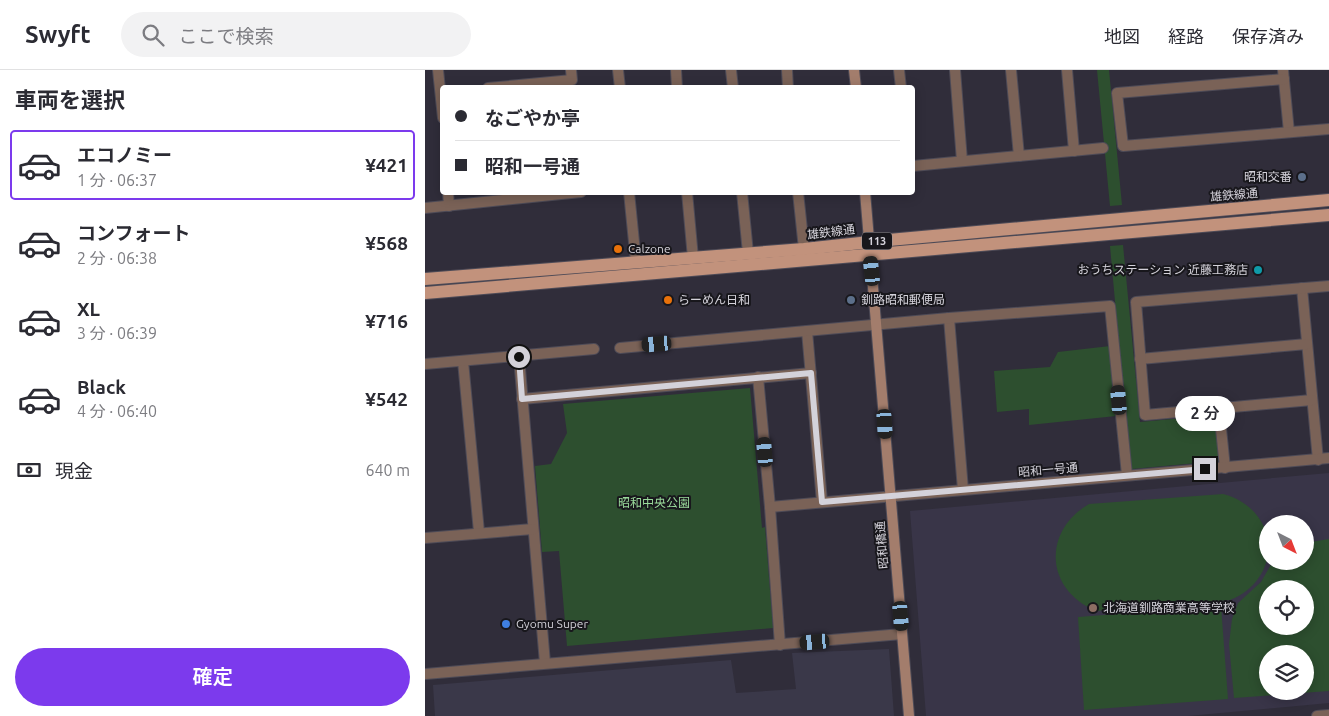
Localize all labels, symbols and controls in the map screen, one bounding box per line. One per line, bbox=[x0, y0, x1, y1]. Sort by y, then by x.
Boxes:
search box bbox=[121, 12, 471, 57]
text: Swyft bbox=[25, 21, 91, 48]
icon: search bbox=[139, 21, 167, 49]
text: ここで検索 bbox=[179, 25, 274, 47]
text: 地図 bbox=[1104, 26, 1140, 46]
text: 経路 bbox=[1168, 26, 1204, 46]
text: 保存済み bbox=[1232, 26, 1304, 46]
text: 車両を選択 bbox=[15, 87, 125, 112]
text: なごやか亭 bbox=[485, 107, 580, 129]
icon: car bbox=[17, 143, 62, 188]
text: エコノミー bbox=[77, 144, 172, 166]
text: ¥421 bbox=[365, 154, 408, 176]
text: 昭和一号通 bbox=[485, 155, 580, 177]
place label: 昭和交番 bbox=[1244, 170, 1292, 183]
text: 1 分 · 06:37 bbox=[77, 171, 157, 189]
marker: 昭和交番 bbox=[1296, 171, 1308, 183]
street label: 雄鉄線通 bbox=[1209, 186, 1258, 203]
icon: car bbox=[17, 221, 62, 266]
text: コンフォート bbox=[77, 222, 190, 244]
street label: 雄鉄線通 bbox=[806, 222, 856, 241]
text: ¥568 bbox=[365, 232, 408, 254]
road number: 113 bbox=[862, 232, 892, 250]
place label: Calzone bbox=[628, 242, 671, 255]
marker: Calzone bbox=[612, 243, 624, 255]
text: 2 分 · 06:38 bbox=[77, 249, 157, 267]
car bbox=[862, 255, 881, 287]
place label: おうちステーション 近藤工務店 bbox=[1077, 263, 1248, 276]
marker: おうちステーション 近藤工務店 bbox=[1252, 264, 1264, 276]
place label: らーめん日和 bbox=[678, 293, 750, 306]
place label: 釧路昭和郵便局 bbox=[861, 293, 945, 306]
marker: らーめん日和 bbox=[662, 294, 674, 306]
marker: 釧路昭和郵便局 bbox=[845, 294, 857, 306]
text: XL bbox=[77, 298, 100, 320]
icon: car bbox=[17, 299, 62, 344]
text: ¥716 bbox=[365, 310, 408, 332]
text: 3 分 · 06:39 bbox=[77, 324, 157, 342]
car bbox=[641, 335, 672, 353]
route start bbox=[508, 346, 530, 368]
text: Black bbox=[77, 376, 126, 398]
icon: car bbox=[17, 377, 62, 422]
car bbox=[1110, 384, 1127, 416]
text: ¥542 bbox=[365, 388, 408, 410]
callout: 2 分 bbox=[1175, 396, 1235, 432]
text: 4 分 · 06:40 bbox=[77, 402, 157, 420]
text: 2 分 bbox=[1191, 404, 1219, 422]
car bbox=[876, 409, 893, 439]
car bbox=[756, 436, 773, 468]
icon: cash bbox=[15, 456, 43, 484]
route end bbox=[1194, 458, 1216, 480]
text: 現金 bbox=[55, 460, 93, 482]
street label: 昭和一号通 bbox=[1017, 460, 1078, 479]
text: 640 m bbox=[365, 461, 410, 479]
park label: 昭和中央公園 bbox=[618, 496, 690, 509]
north arrow bbox=[1259, 515, 1314, 570]
map controls bbox=[1259, 515, 1314, 700]
street label: 昭和橋通 bbox=[873, 521, 890, 570]
button: locate bbox=[1259, 580, 1314, 635]
car bbox=[892, 600, 909, 632]
place label: 北海道釧路商業高等学校 bbox=[1103, 601, 1235, 614]
marker: 北海道釧路商業高等学校 bbox=[1087, 602, 1099, 614]
place label: Gyomu Super bbox=[516, 617, 588, 630]
marker: Gyomu Super bbox=[500, 618, 512, 630]
car bbox=[799, 633, 830, 651]
button: layers bbox=[1259, 645, 1314, 700]
button: 確定 bbox=[15, 648, 410, 706]

